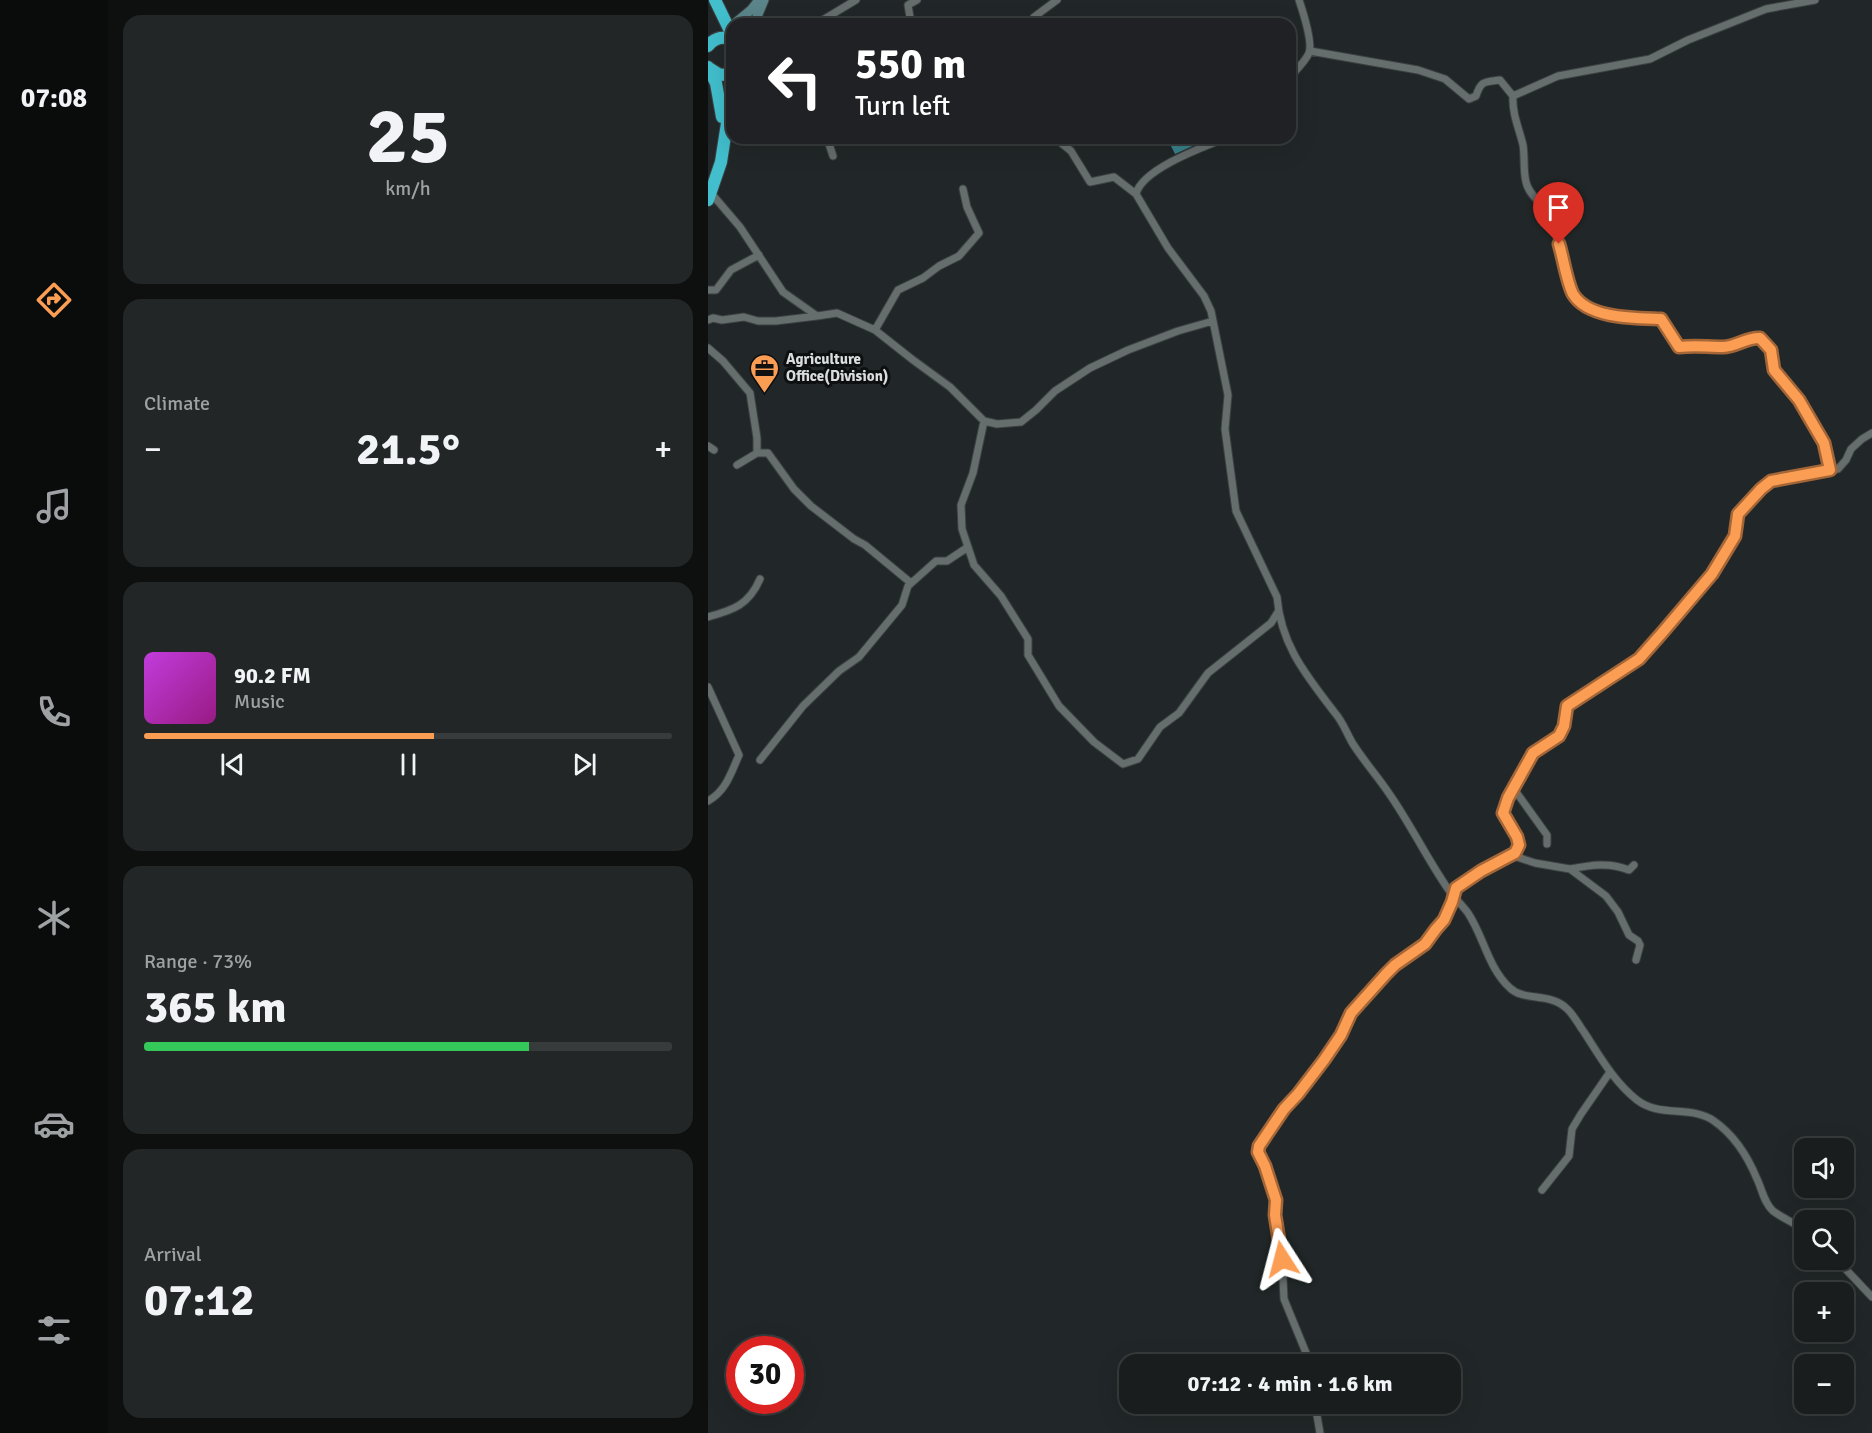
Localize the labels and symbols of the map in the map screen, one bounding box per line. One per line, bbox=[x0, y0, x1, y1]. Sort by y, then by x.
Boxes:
pin bbox=[1533, 182, 1584, 244]
place label: Agriculture Office(Division) bbox=[786, 350, 888, 385]
office icon: Agriculture Office(Division) bbox=[749, 352, 781, 394]
position arrow bbox=[1250, 1227, 1314, 1291]
speed limit sign: 30 bbox=[726, 1336, 804, 1414]

